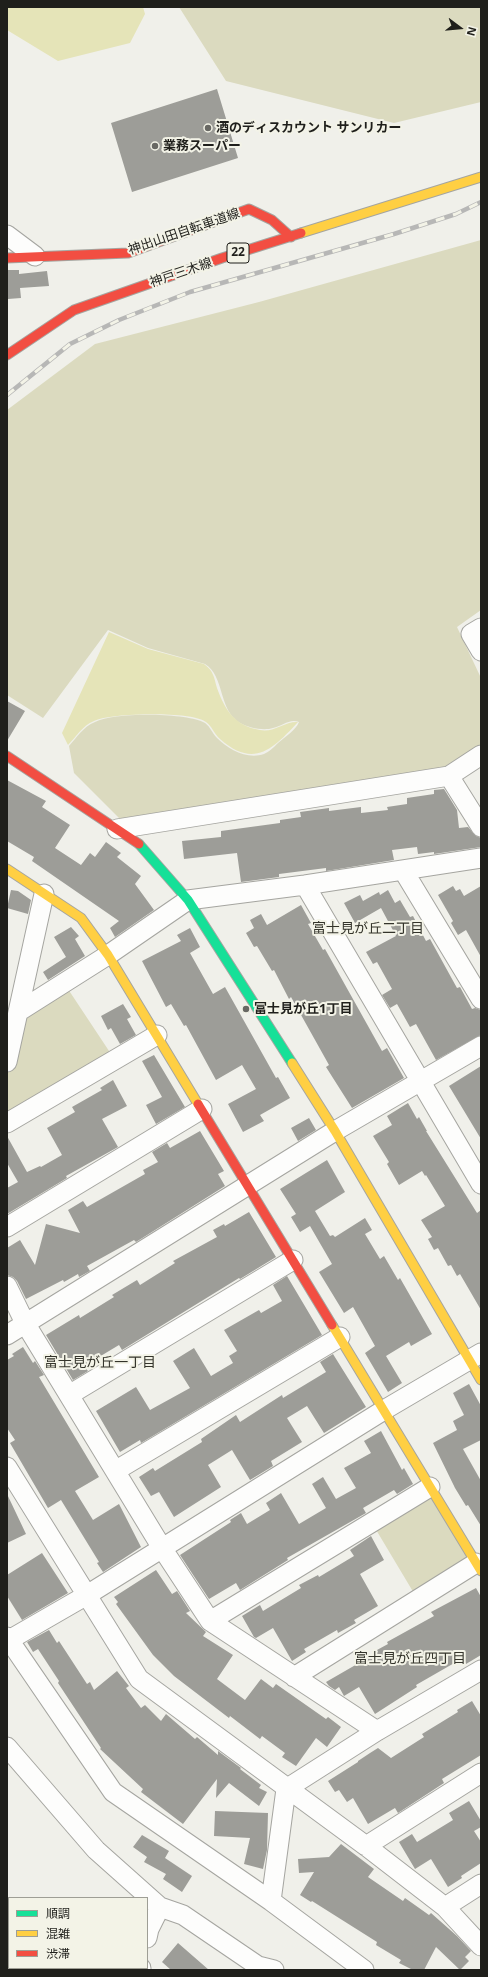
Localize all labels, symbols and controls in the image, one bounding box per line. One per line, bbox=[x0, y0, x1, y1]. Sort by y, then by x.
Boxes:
north arrow bbox=[440, 8, 480, 48]
text: N bbox=[464, 25, 480, 38]
place label: 酒のディスカウント サンリカー bbox=[216, 120, 401, 136]
marker: 酒のディスカウント サンリカー bbox=[203, 123, 213, 133]
place label: 業務スーパー bbox=[163, 138, 241, 154]
marker: 業務スーパー bbox=[150, 141, 160, 151]
street label: 神出山田自転車道線 bbox=[126, 206, 242, 258]
road number: 22 bbox=[227, 243, 249, 263]
street label: 神戸三木線 bbox=[148, 255, 214, 291]
district label: 富士見が丘二丁目 bbox=[312, 921, 424, 937]
place label: 富士見が丘1丁目 bbox=[254, 1001, 352, 1017]
marker: 富士見が丘1丁目 bbox=[241, 1004, 251, 1014]
district label: 富士見が丘一丁目 bbox=[44, 1355, 156, 1371]
district label: 富士見が丘四丁目 bbox=[354, 1651, 466, 1667]
legend bbox=[8, 1897, 148, 1969]
text: 順調 bbox=[46, 1905, 70, 1922]
text: 混雑 bbox=[46, 1925, 70, 1942]
text: 渋滞 bbox=[46, 1945, 70, 1962]

